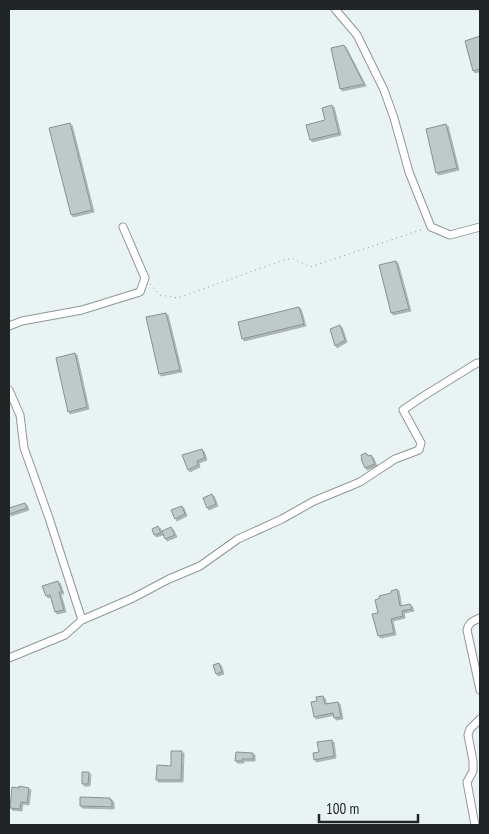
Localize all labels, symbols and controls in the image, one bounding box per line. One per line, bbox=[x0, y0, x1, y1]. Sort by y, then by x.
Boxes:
scale bar bbox=[319, 792, 418, 824]
text: 100 m bbox=[326, 799, 359, 818]

